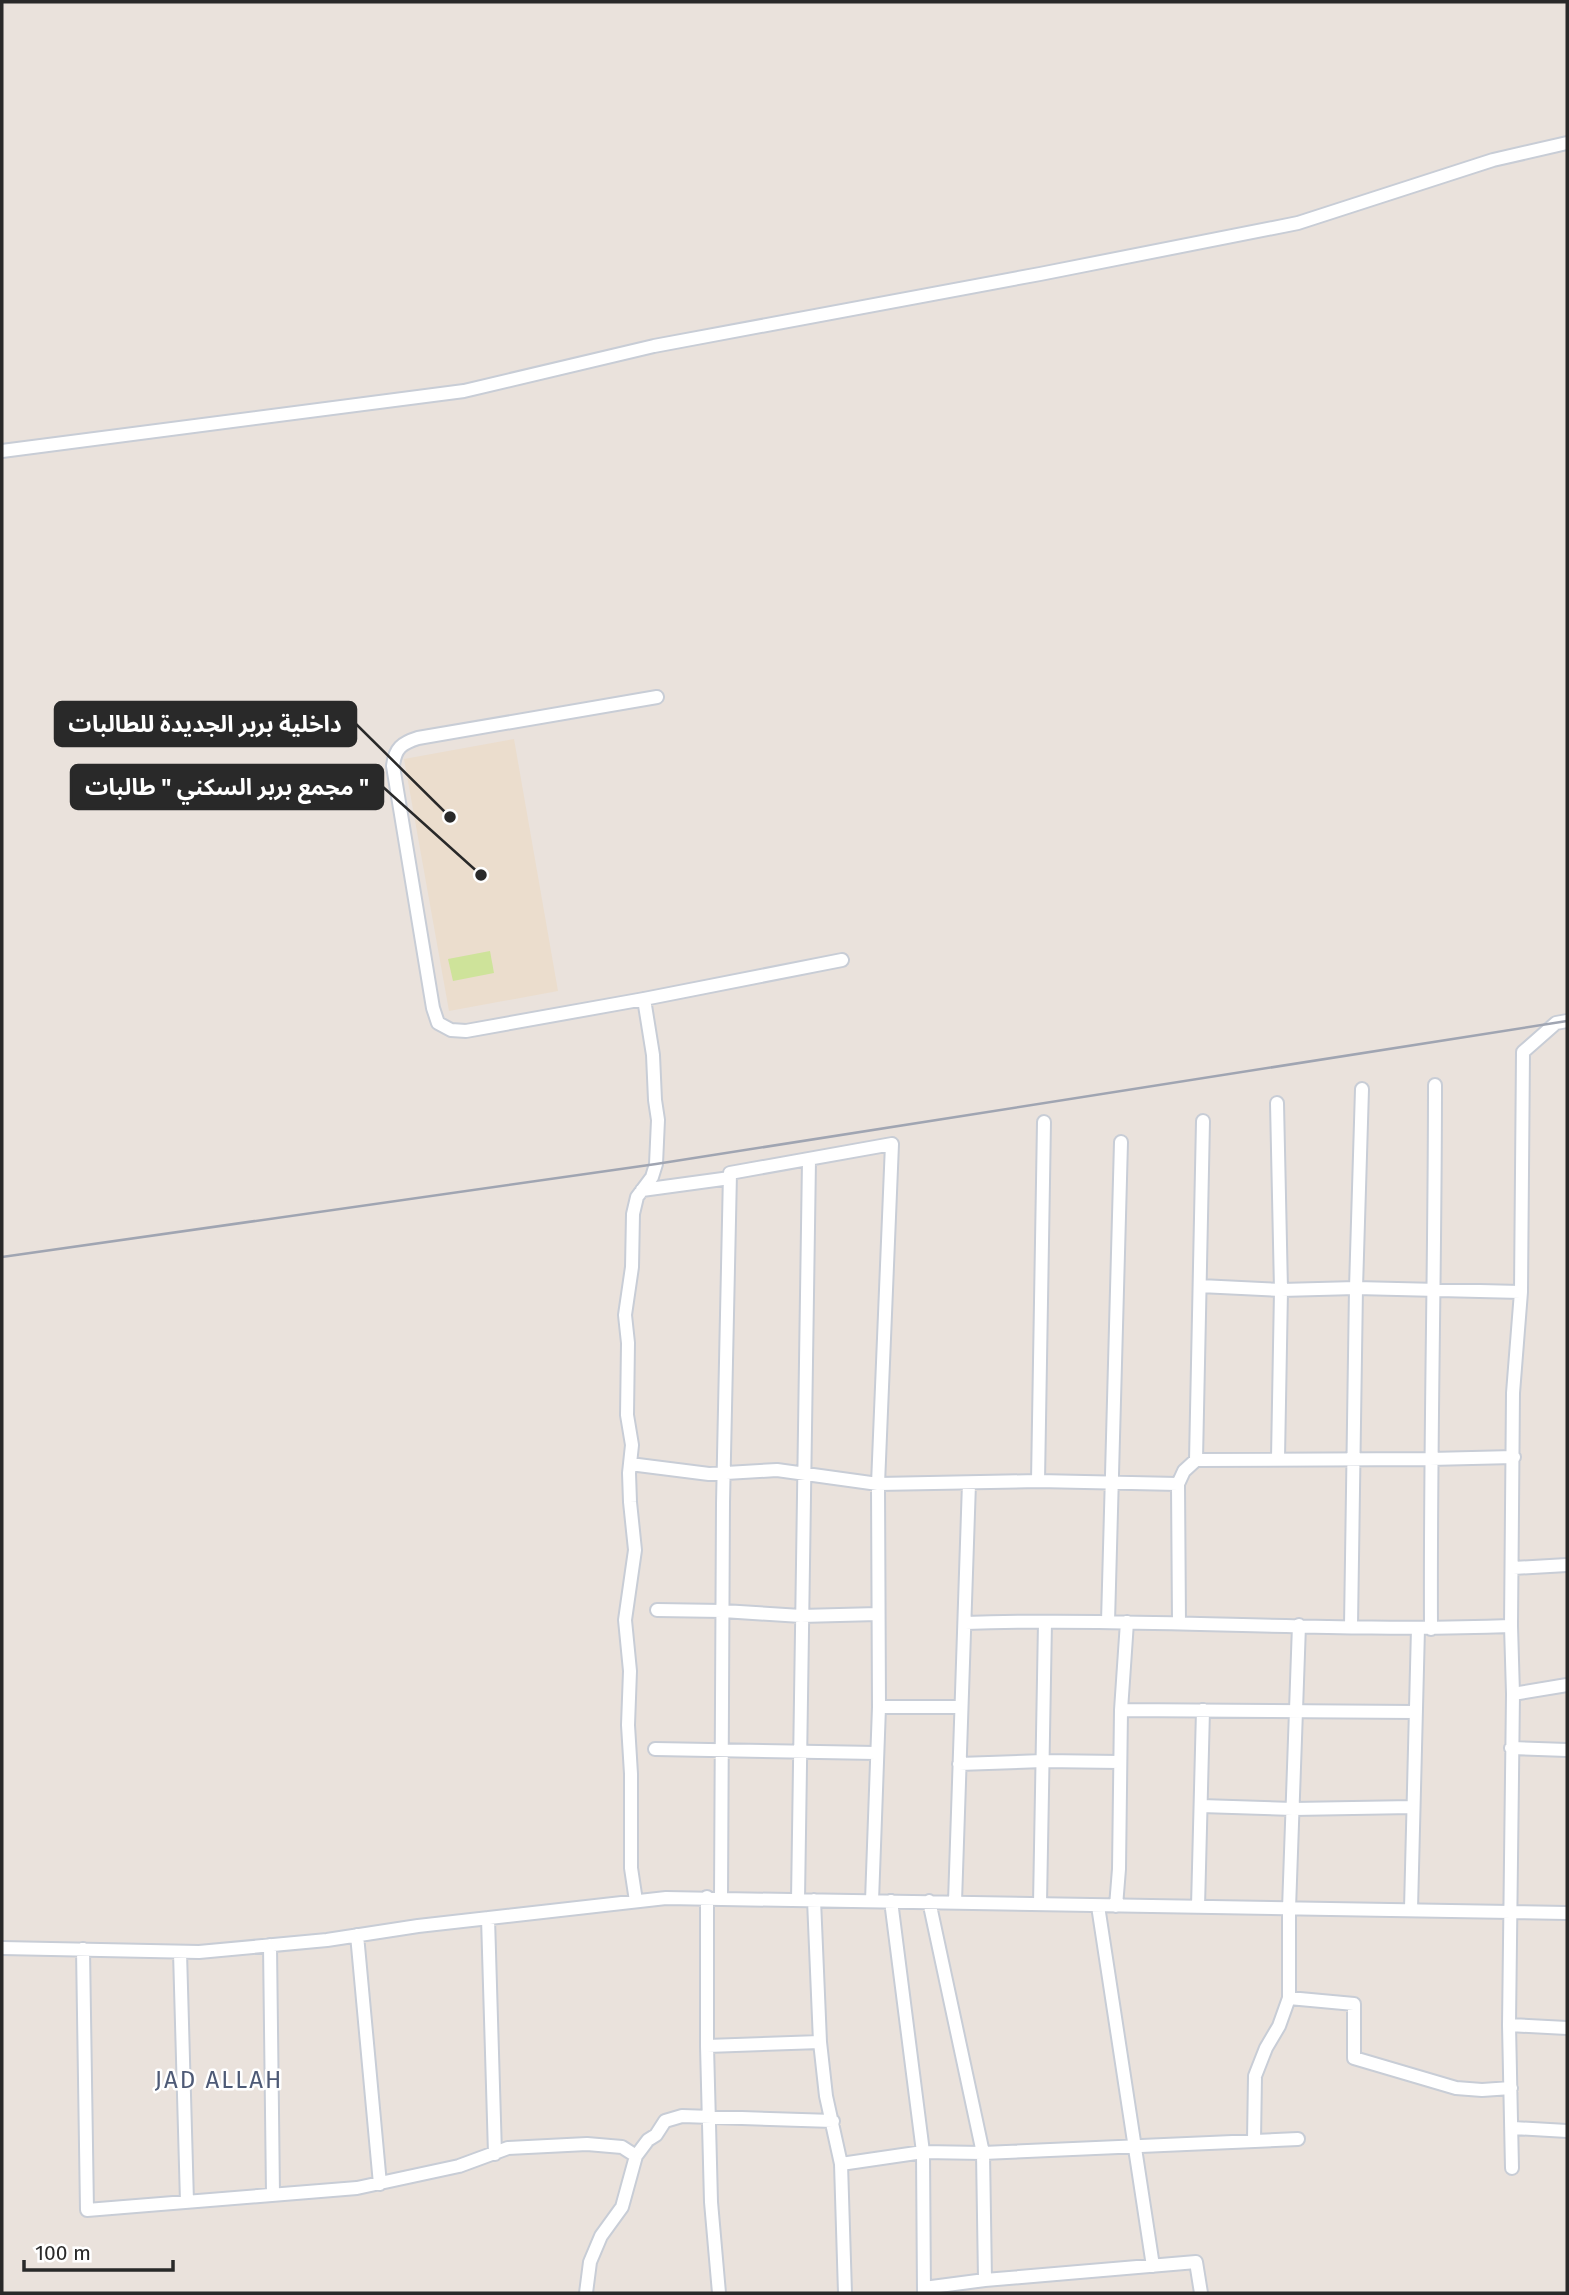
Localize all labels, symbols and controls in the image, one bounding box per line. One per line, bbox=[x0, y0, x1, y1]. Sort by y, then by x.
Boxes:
callout: داخلية بربر الجديدة للطالبات bbox=[55, 702, 356, 746]
text: داخلية بربر الجديدة للطالبات bbox=[68, 710, 342, 738]
callout: مجمع بربر السكني " طالبات " bbox=[71, 765, 383, 809]
text: مجمع بربر السكني " طالبات " bbox=[85, 773, 369, 805]
district label: JAD ALLAH bbox=[155, 2066, 283, 2094]
scale bar bbox=[24, 2228, 173, 2272]
text: 100 m bbox=[35, 2240, 91, 2266]

